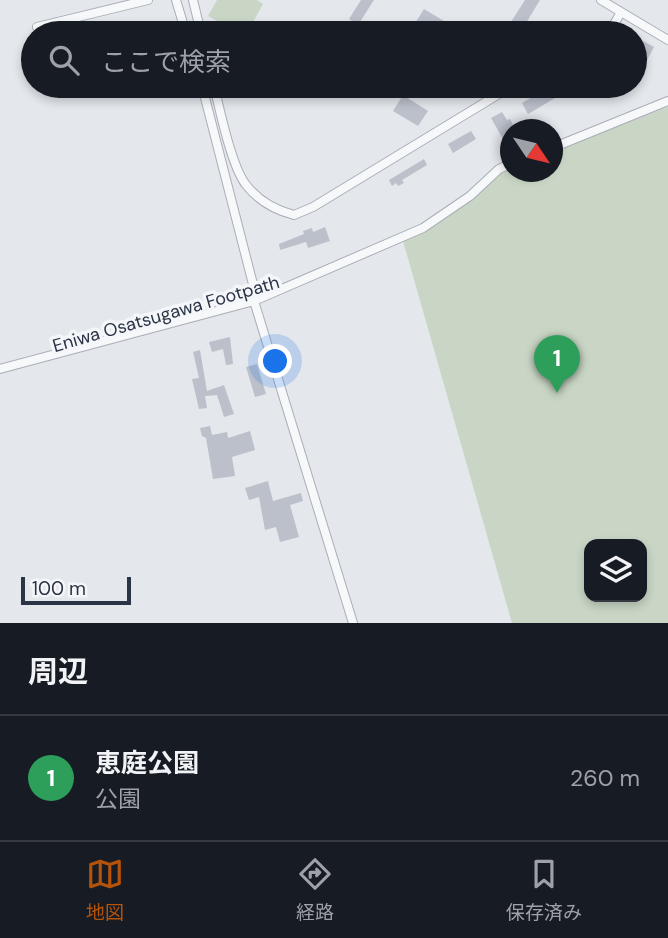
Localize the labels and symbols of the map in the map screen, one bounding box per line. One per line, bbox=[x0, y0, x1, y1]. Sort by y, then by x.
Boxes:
north arrow bbox=[500, 119, 563, 182]
street label: Eniwa Osatsugawa Footpath bbox=[50, 270, 282, 358]
pin: 1 bbox=[534, 335, 580, 393]
your location bbox=[258, 344, 292, 378]
scale bar bbox=[21, 574, 131, 606]

